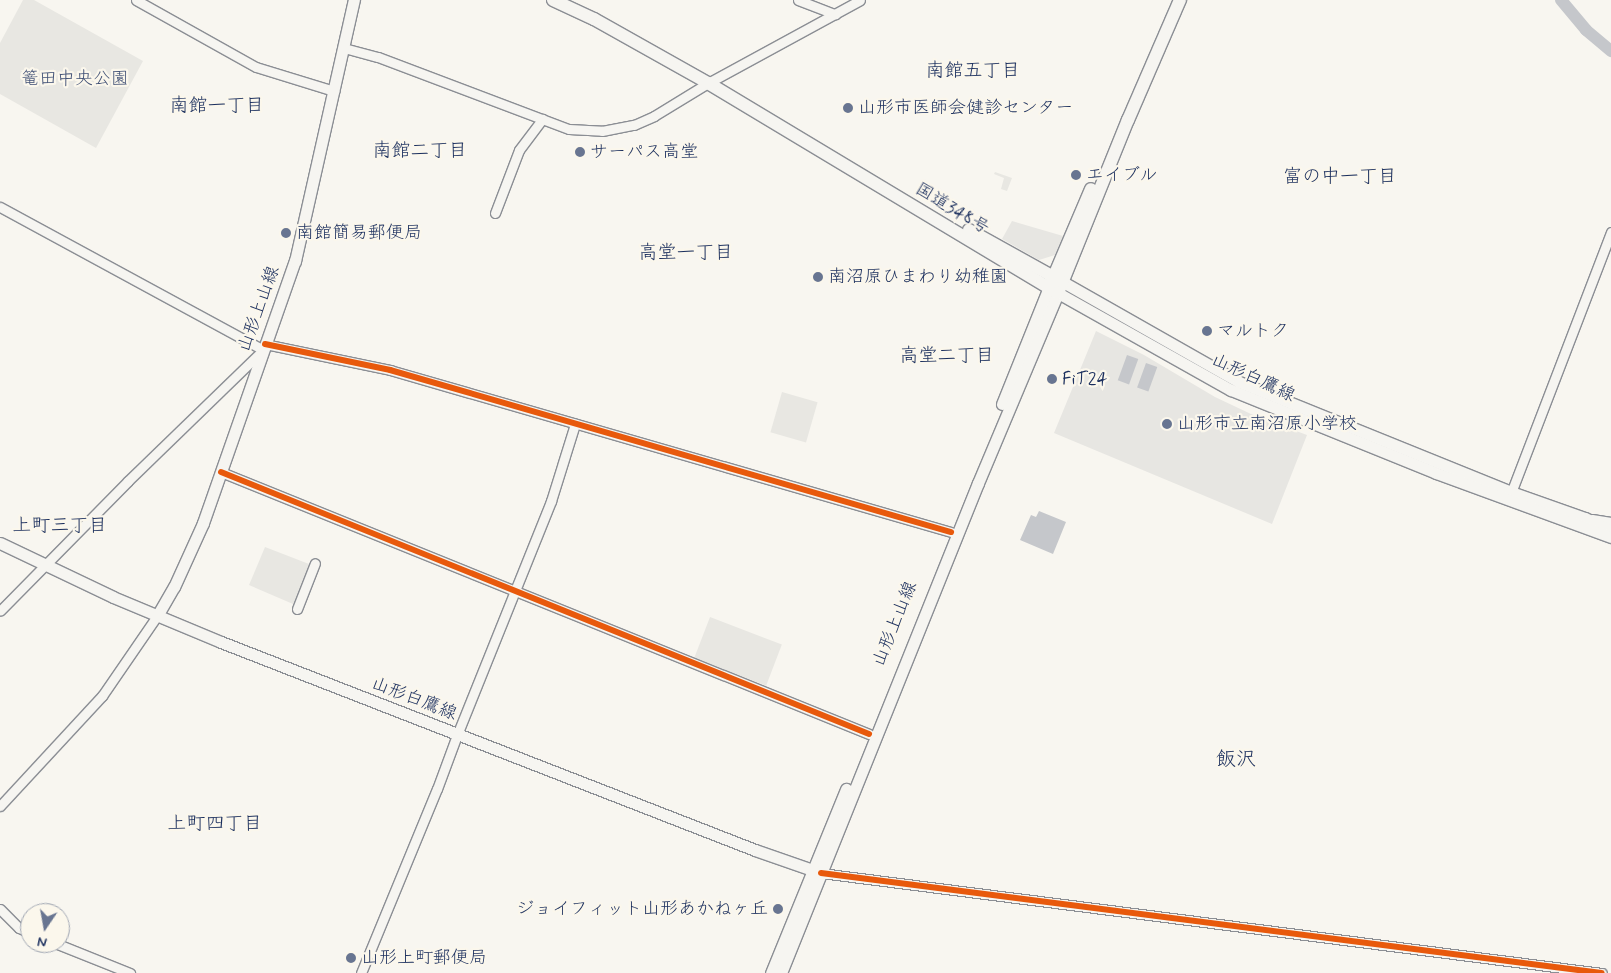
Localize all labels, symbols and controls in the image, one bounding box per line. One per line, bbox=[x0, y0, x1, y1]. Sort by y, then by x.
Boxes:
district label: 南館五丁目 bbox=[926, 60, 1020, 82]
park label: 篭田中央公園 bbox=[21, 68, 129, 90]
district label: 南館一丁目 bbox=[170, 95, 264, 117]
place label: 山形市医師会健診センター bbox=[858, 97, 1074, 119]
marker: 山形市医師会健診センター bbox=[842, 102, 854, 114]
district label: 南館二丁目 bbox=[373, 140, 467, 162]
place label: サーパス高堂 bbox=[590, 141, 698, 163]
marker: サーパス高堂 bbox=[574, 146, 586, 158]
place label: エイブル bbox=[1086, 164, 1158, 186]
district label: 富の中一丁目 bbox=[1283, 166, 1397, 188]
marker: エイブル bbox=[1070, 169, 1082, 181]
street label: 国道348号 bbox=[911, 178, 993, 240]
place label: 南館簡易郵便局 bbox=[296, 222, 422, 244]
marker: 南館簡易郵便局 bbox=[280, 227, 292, 239]
district label: 高堂一丁目 bbox=[639, 242, 733, 264]
street label: 山形上山線 bbox=[233, 263, 285, 355]
place label: 南沼原ひまわり幼稚園 bbox=[828, 266, 1008, 288]
marker: 南沼原ひまわり幼稚園 bbox=[812, 271, 824, 283]
place label: マルトク bbox=[1217, 320, 1289, 342]
marker: マルトク bbox=[1201, 325, 1213, 337]
district label: 高堂二丁目 bbox=[900, 345, 994, 367]
street label: 山形白鷹線 bbox=[1208, 349, 1298, 407]
place label: FiT24 bbox=[1062, 368, 1107, 390]
marker: FiT24 bbox=[1046, 373, 1058, 385]
place label: 山形市立南沼原小学校 bbox=[1177, 413, 1357, 435]
marker: 山形市立南沼原小学校 bbox=[1161, 418, 1173, 430]
district label: 上町三丁目 bbox=[13, 515, 107, 537]
street label: 山形上山線 bbox=[868, 578, 922, 670]
street label: 山形白鷹線 bbox=[368, 673, 460, 725]
district label: 飯沢 bbox=[1216, 747, 1256, 771]
district label: 上町四丁目 bbox=[168, 813, 262, 835]
place label: ジョイフィット山形あかねヶ丘 bbox=[516, 898, 768, 920]
north arrow bbox=[20, 903, 70, 953]
marker: ジョイフィット山形あかねヶ丘 bbox=[772, 903, 784, 915]
text: N bbox=[36, 932, 49, 951]
place label: 山形上町郵便局 bbox=[361, 947, 487, 969]
marker: 山形上町郵便局 bbox=[345, 952, 357, 964]

